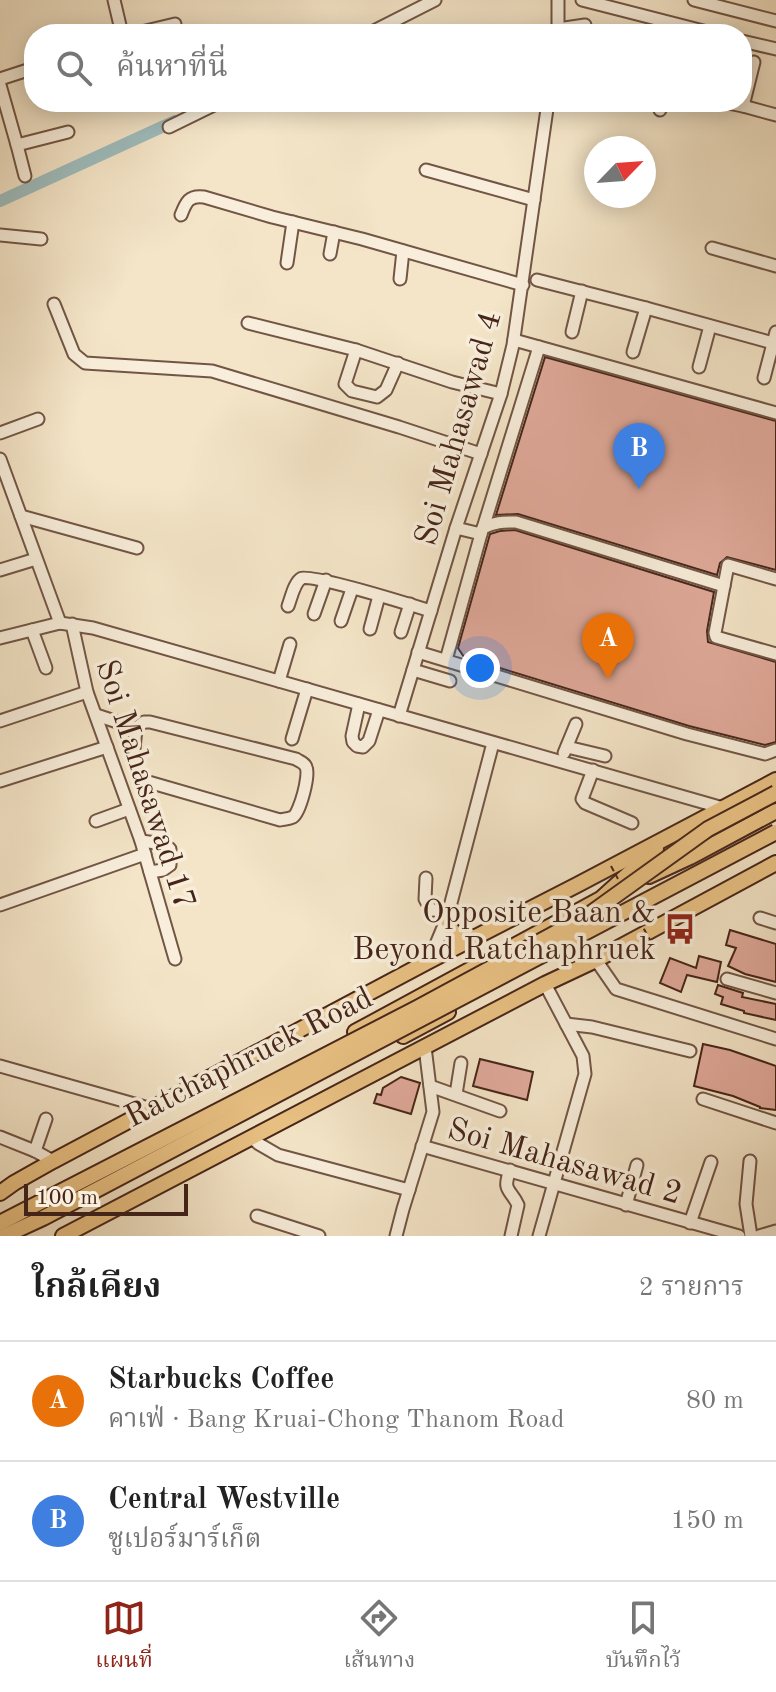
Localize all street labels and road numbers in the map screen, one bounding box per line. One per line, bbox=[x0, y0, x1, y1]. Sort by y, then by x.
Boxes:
street label: Soi Mahasawad 4 bbox=[411, 308, 509, 550]
street label: Soi Mahasawad 17 bbox=[89, 656, 200, 914]
street label: Ratchaphruek Road bbox=[121, 982, 378, 1135]
street label: Soi Mahasawad 2 bbox=[443, 1114, 685, 1212]

